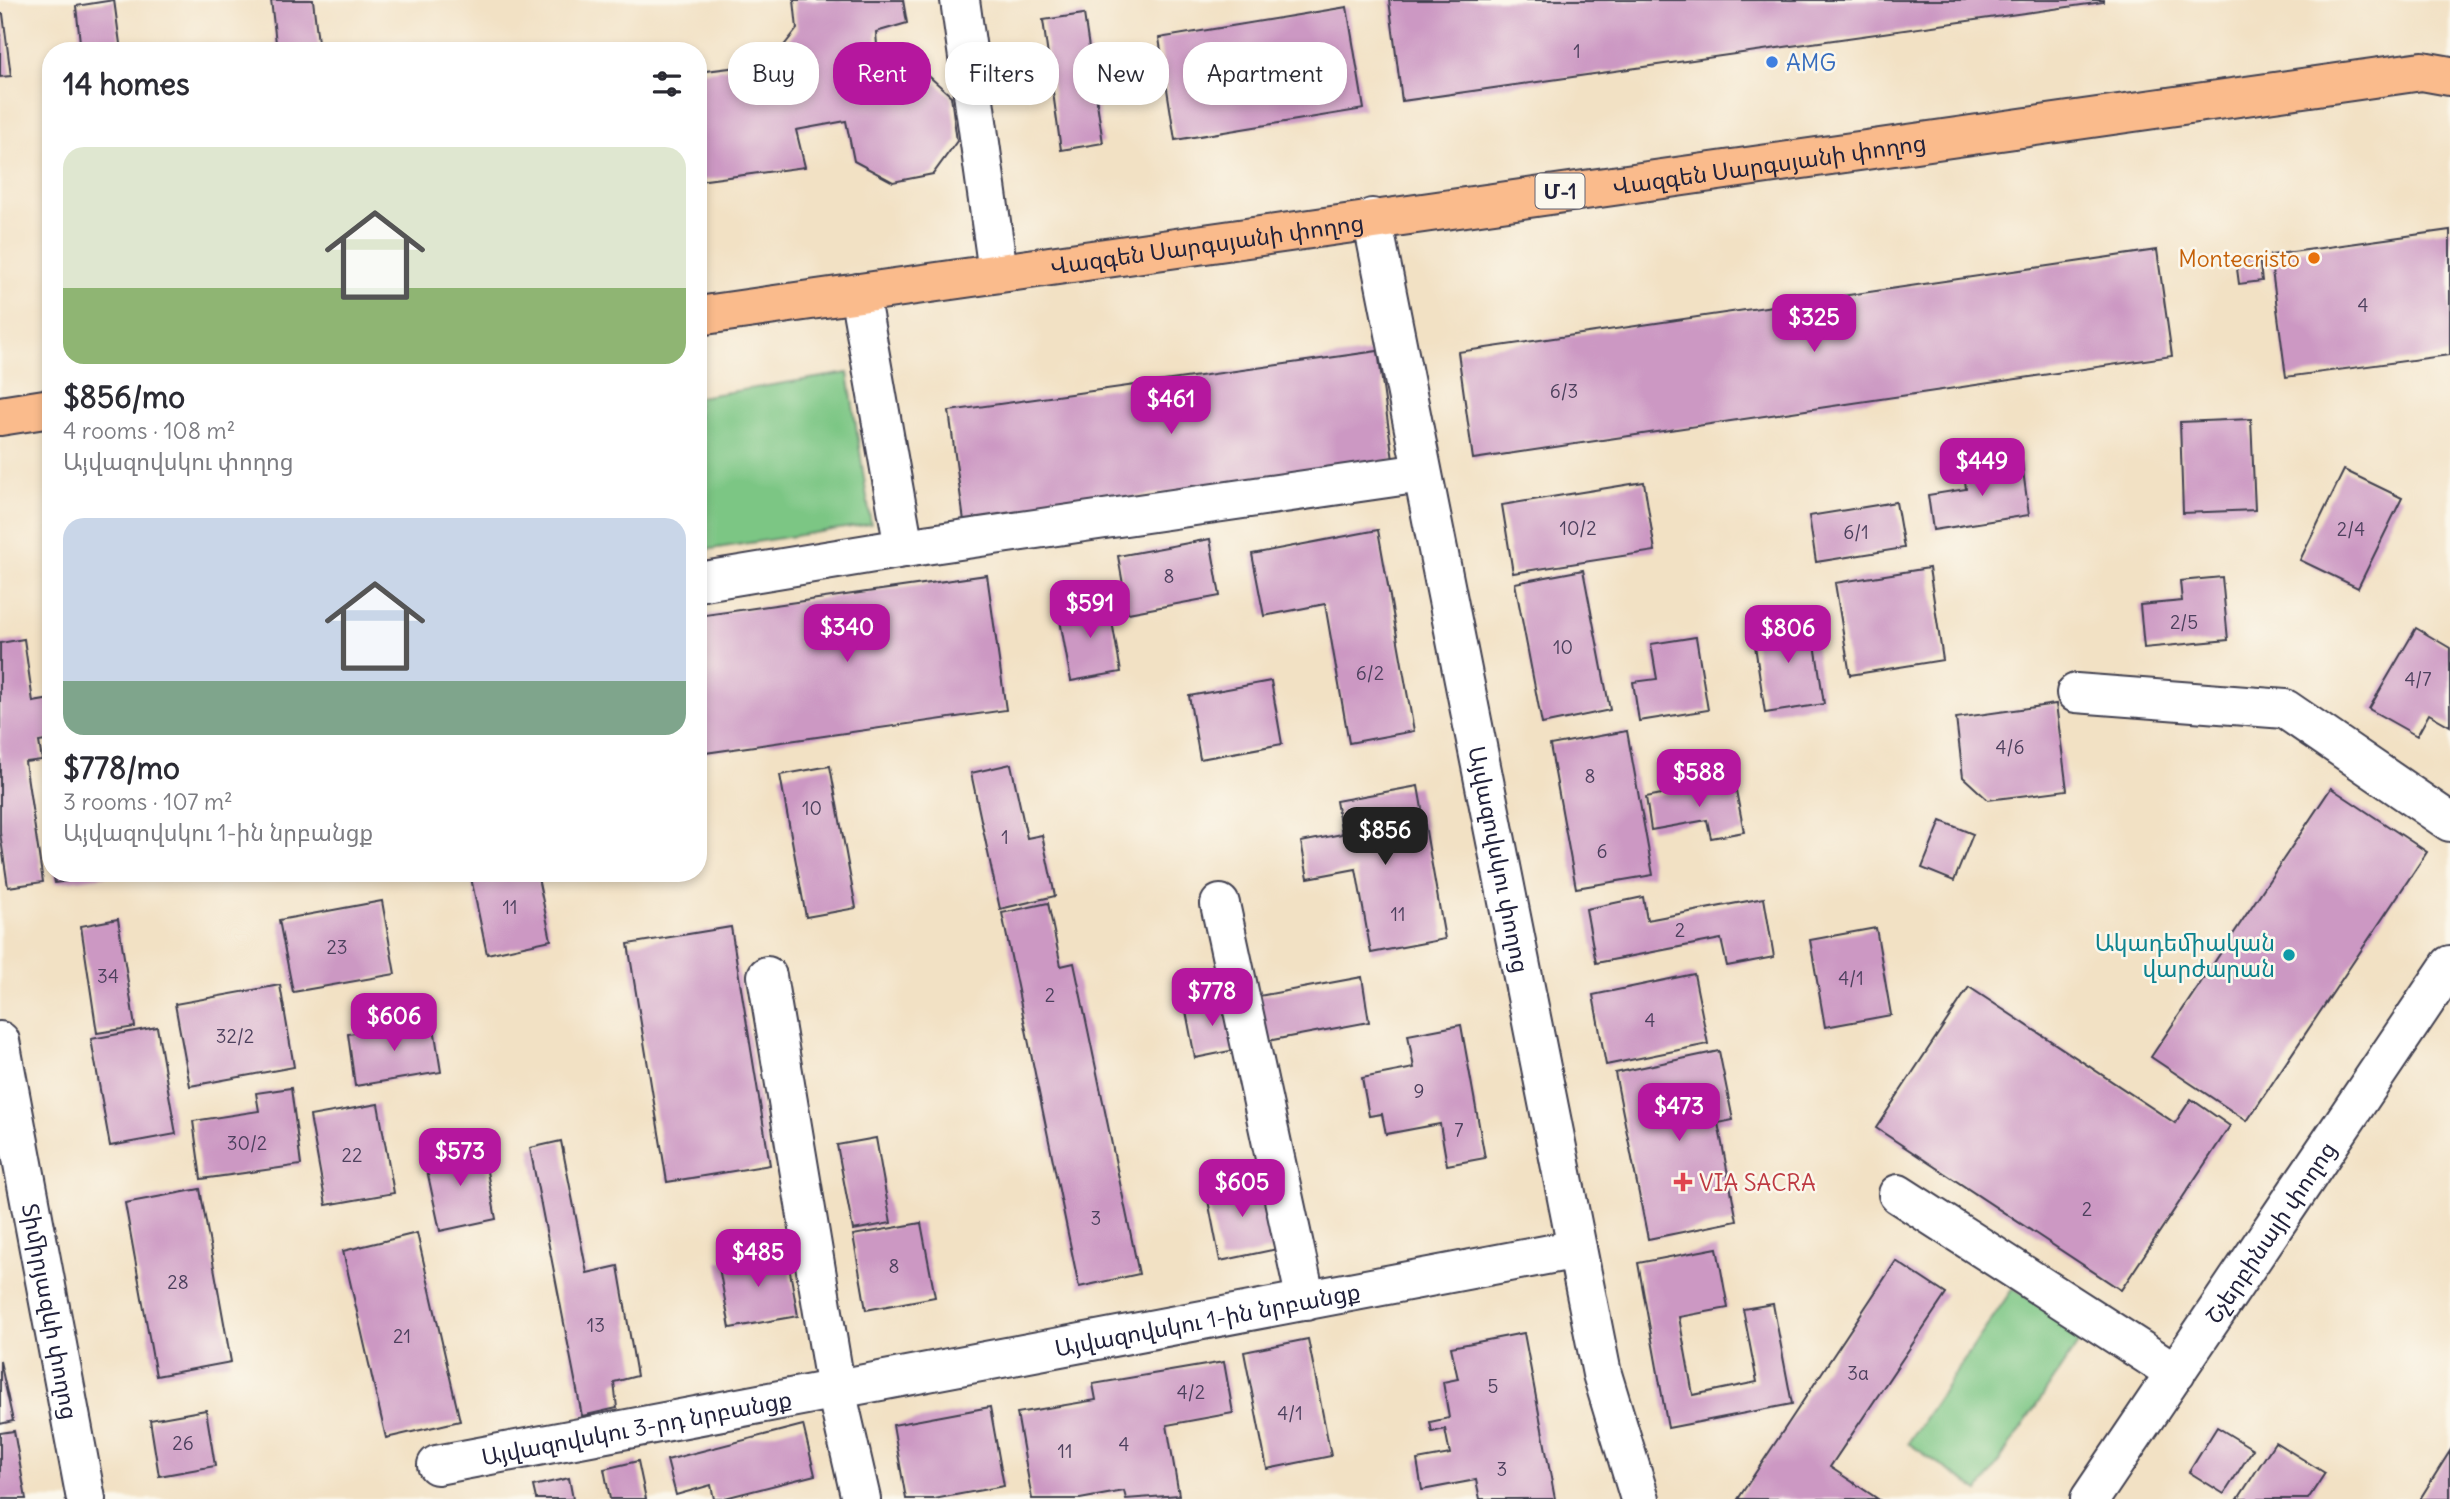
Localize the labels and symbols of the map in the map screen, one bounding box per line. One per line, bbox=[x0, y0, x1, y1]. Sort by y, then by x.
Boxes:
house number: 1 bbox=[1573, 39, 1581, 63]
place label: AMG bbox=[1786, 48, 1836, 77]
marker: AMG bbox=[1764, 54, 1780, 70]
street label: Վազգեն Սարգսյանի փողոց bbox=[1610, 127, 1928, 200]
road number: Մ-1 bbox=[1536, 174, 1584, 208]
street label: Վազգեն Սարգսյանի փողոց bbox=[1048, 207, 1366, 280]
place label: Montecristo bbox=[2178, 244, 2300, 273]
marker: Montecristo bbox=[2306, 250, 2322, 266]
house number: 4 bbox=[2358, 293, 2369, 317]
pin: $325 bbox=[1773, 294, 1855, 354]
pin: $461 bbox=[1130, 376, 1212, 436]
house number: 6/3 bbox=[1550, 379, 1578, 403]
pin: $449 bbox=[1941, 438, 2023, 498]
house number: 10/2 bbox=[1559, 516, 1597, 540]
house number: 2/4 bbox=[2337, 517, 2365, 541]
house number: 6/1 bbox=[1843, 520, 1869, 544]
house number: 8 bbox=[1164, 564, 1174, 588]
pin: $591 bbox=[1049, 580, 1131, 640]
pin: $340 bbox=[806, 604, 888, 664]
pin: $806 bbox=[1747, 606, 1829, 665]
house number: 2/5 bbox=[2170, 610, 2198, 634]
house number: 10 bbox=[1553, 635, 1573, 659]
house number: 6/2 bbox=[1356, 661, 1384, 685]
house number: 4/7 bbox=[2404, 667, 2432, 691]
house number: 4/6 bbox=[1996, 735, 2024, 759]
street label: Այվազովսկու փողոց bbox=[1463, 744, 1536, 975]
pin: $588 bbox=[1658, 750, 1740, 809]
house number: 8 bbox=[1585, 764, 1595, 788]
house number: 10 bbox=[802, 796, 822, 820]
pin: $856 bbox=[1344, 808, 1426, 867]
house number: 1 bbox=[1001, 825, 1009, 849]
house number: 6 bbox=[1597, 839, 1607, 863]
house number: 11 bbox=[502, 895, 518, 919]
house number: 11 bbox=[1390, 902, 1406, 926]
house number: 2 bbox=[1675, 918, 1685, 942]
place label: Ակադեմիական վարժարան bbox=[2095, 928, 2275, 983]
house number: 23 bbox=[326, 935, 348, 959]
marker: Ակադեմիական վարժարան bbox=[2281, 947, 2297, 963]
house number: 34 bbox=[97, 964, 119, 988]
house number: 4/1 bbox=[1838, 966, 1864, 990]
pin: $778 bbox=[1171, 968, 1253, 1028]
house number: 2 bbox=[1045, 983, 1055, 1007]
pin: $606 bbox=[353, 993, 435, 1053]
house number: 4 bbox=[1645, 1008, 1656, 1032]
house number: 32/2 bbox=[216, 1024, 254, 1048]
house number: 9 bbox=[1414, 1079, 1424, 1103]
pin: $473 bbox=[1638, 1084, 1720, 1143]
house number: 7 bbox=[1454, 1118, 1464, 1142]
pin: $573 bbox=[419, 1128, 501, 1188]
house number: 30/2 bbox=[227, 1131, 267, 1155]
street label: Շչերբինայի փողոց bbox=[2198, 1135, 2342, 1329]
house number: 22 bbox=[342, 1143, 362, 1167]
pin: $605 bbox=[1201, 1160, 1283, 1219]
place label: VIA SACRA bbox=[1699, 1168, 1816, 1197]
marker: VIA SACRA bbox=[1673, 1172, 1693, 1192]
house number: 2 bbox=[2082, 1197, 2092, 1221]
street label: Տիմիրյազևի փողոց bbox=[16, 1201, 85, 1422]
house number: 3 bbox=[1091, 1206, 1101, 1230]
pin: $485 bbox=[717, 1230, 799, 1289]
house number: 8 bbox=[889, 1254, 899, 1278]
house number: 28 bbox=[167, 1270, 189, 1294]
street label: Այվազովսկու 1-ին նրբանցք bbox=[1052, 1276, 1362, 1362]
house number: 13 bbox=[587, 1313, 605, 1337]
house number: 21 bbox=[393, 1324, 411, 1348]
house number: 3a bbox=[1847, 1361, 1869, 1385]
house number: 5 bbox=[1488, 1374, 1498, 1398]
house number: 4/2 bbox=[1177, 1380, 1205, 1404]
street label: Այվազովսկու 3-րդ նրբանցք bbox=[479, 1384, 794, 1471]
house number: 4/1 bbox=[1277, 1401, 1303, 1425]
house number: 26 bbox=[172, 1431, 194, 1455]
house number: 4 bbox=[1119, 1432, 1130, 1456]
house number: 11 bbox=[1057, 1439, 1073, 1463]
house number: 3 bbox=[1497, 1457, 1507, 1481]

